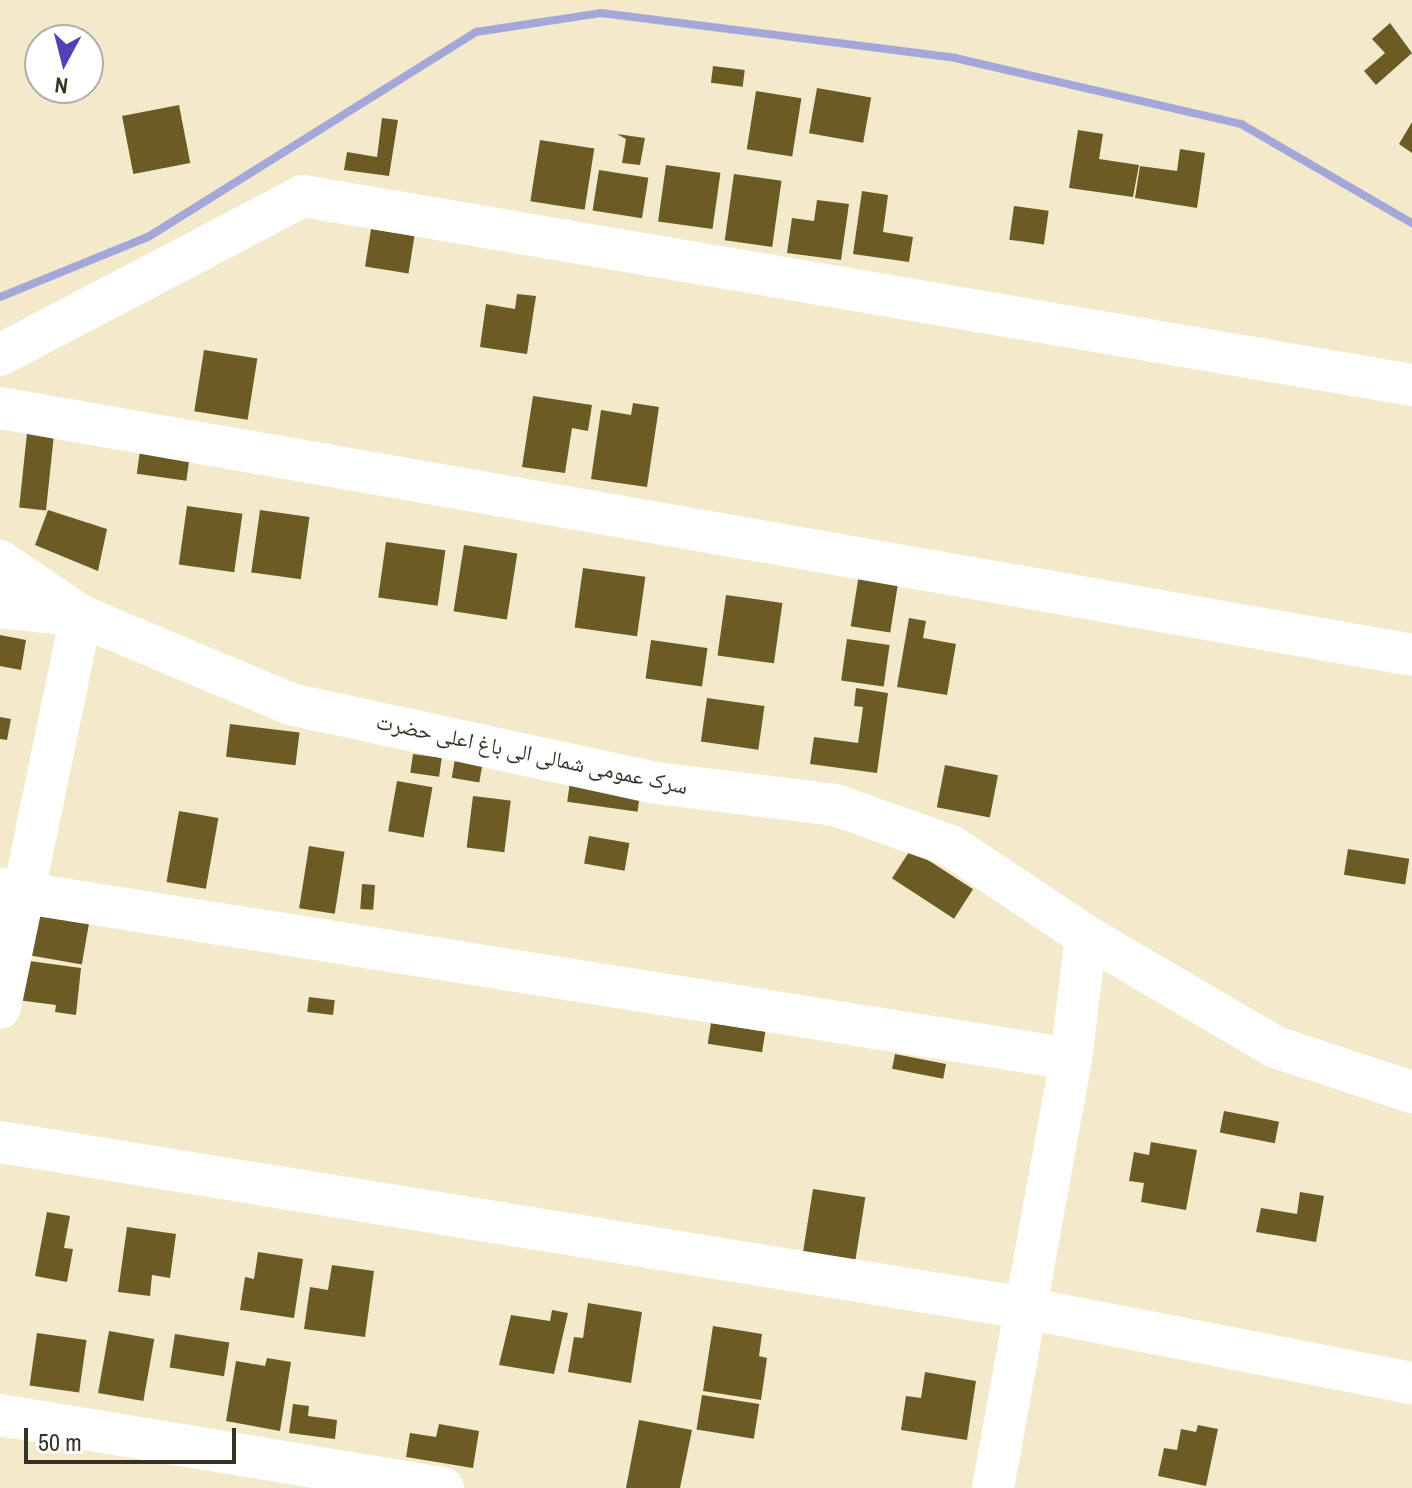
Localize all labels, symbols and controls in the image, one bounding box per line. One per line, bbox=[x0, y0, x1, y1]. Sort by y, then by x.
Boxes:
north arrow bbox=[24, 24, 104, 104]
text: N bbox=[53, 70, 70, 102]
street label: سرک عمومی شمالی الی باغ اعلی حضرت bbox=[374, 708, 690, 800]
scale bar bbox=[28, 1412, 240, 1462]
text: 50 m bbox=[38, 1426, 82, 1458]

